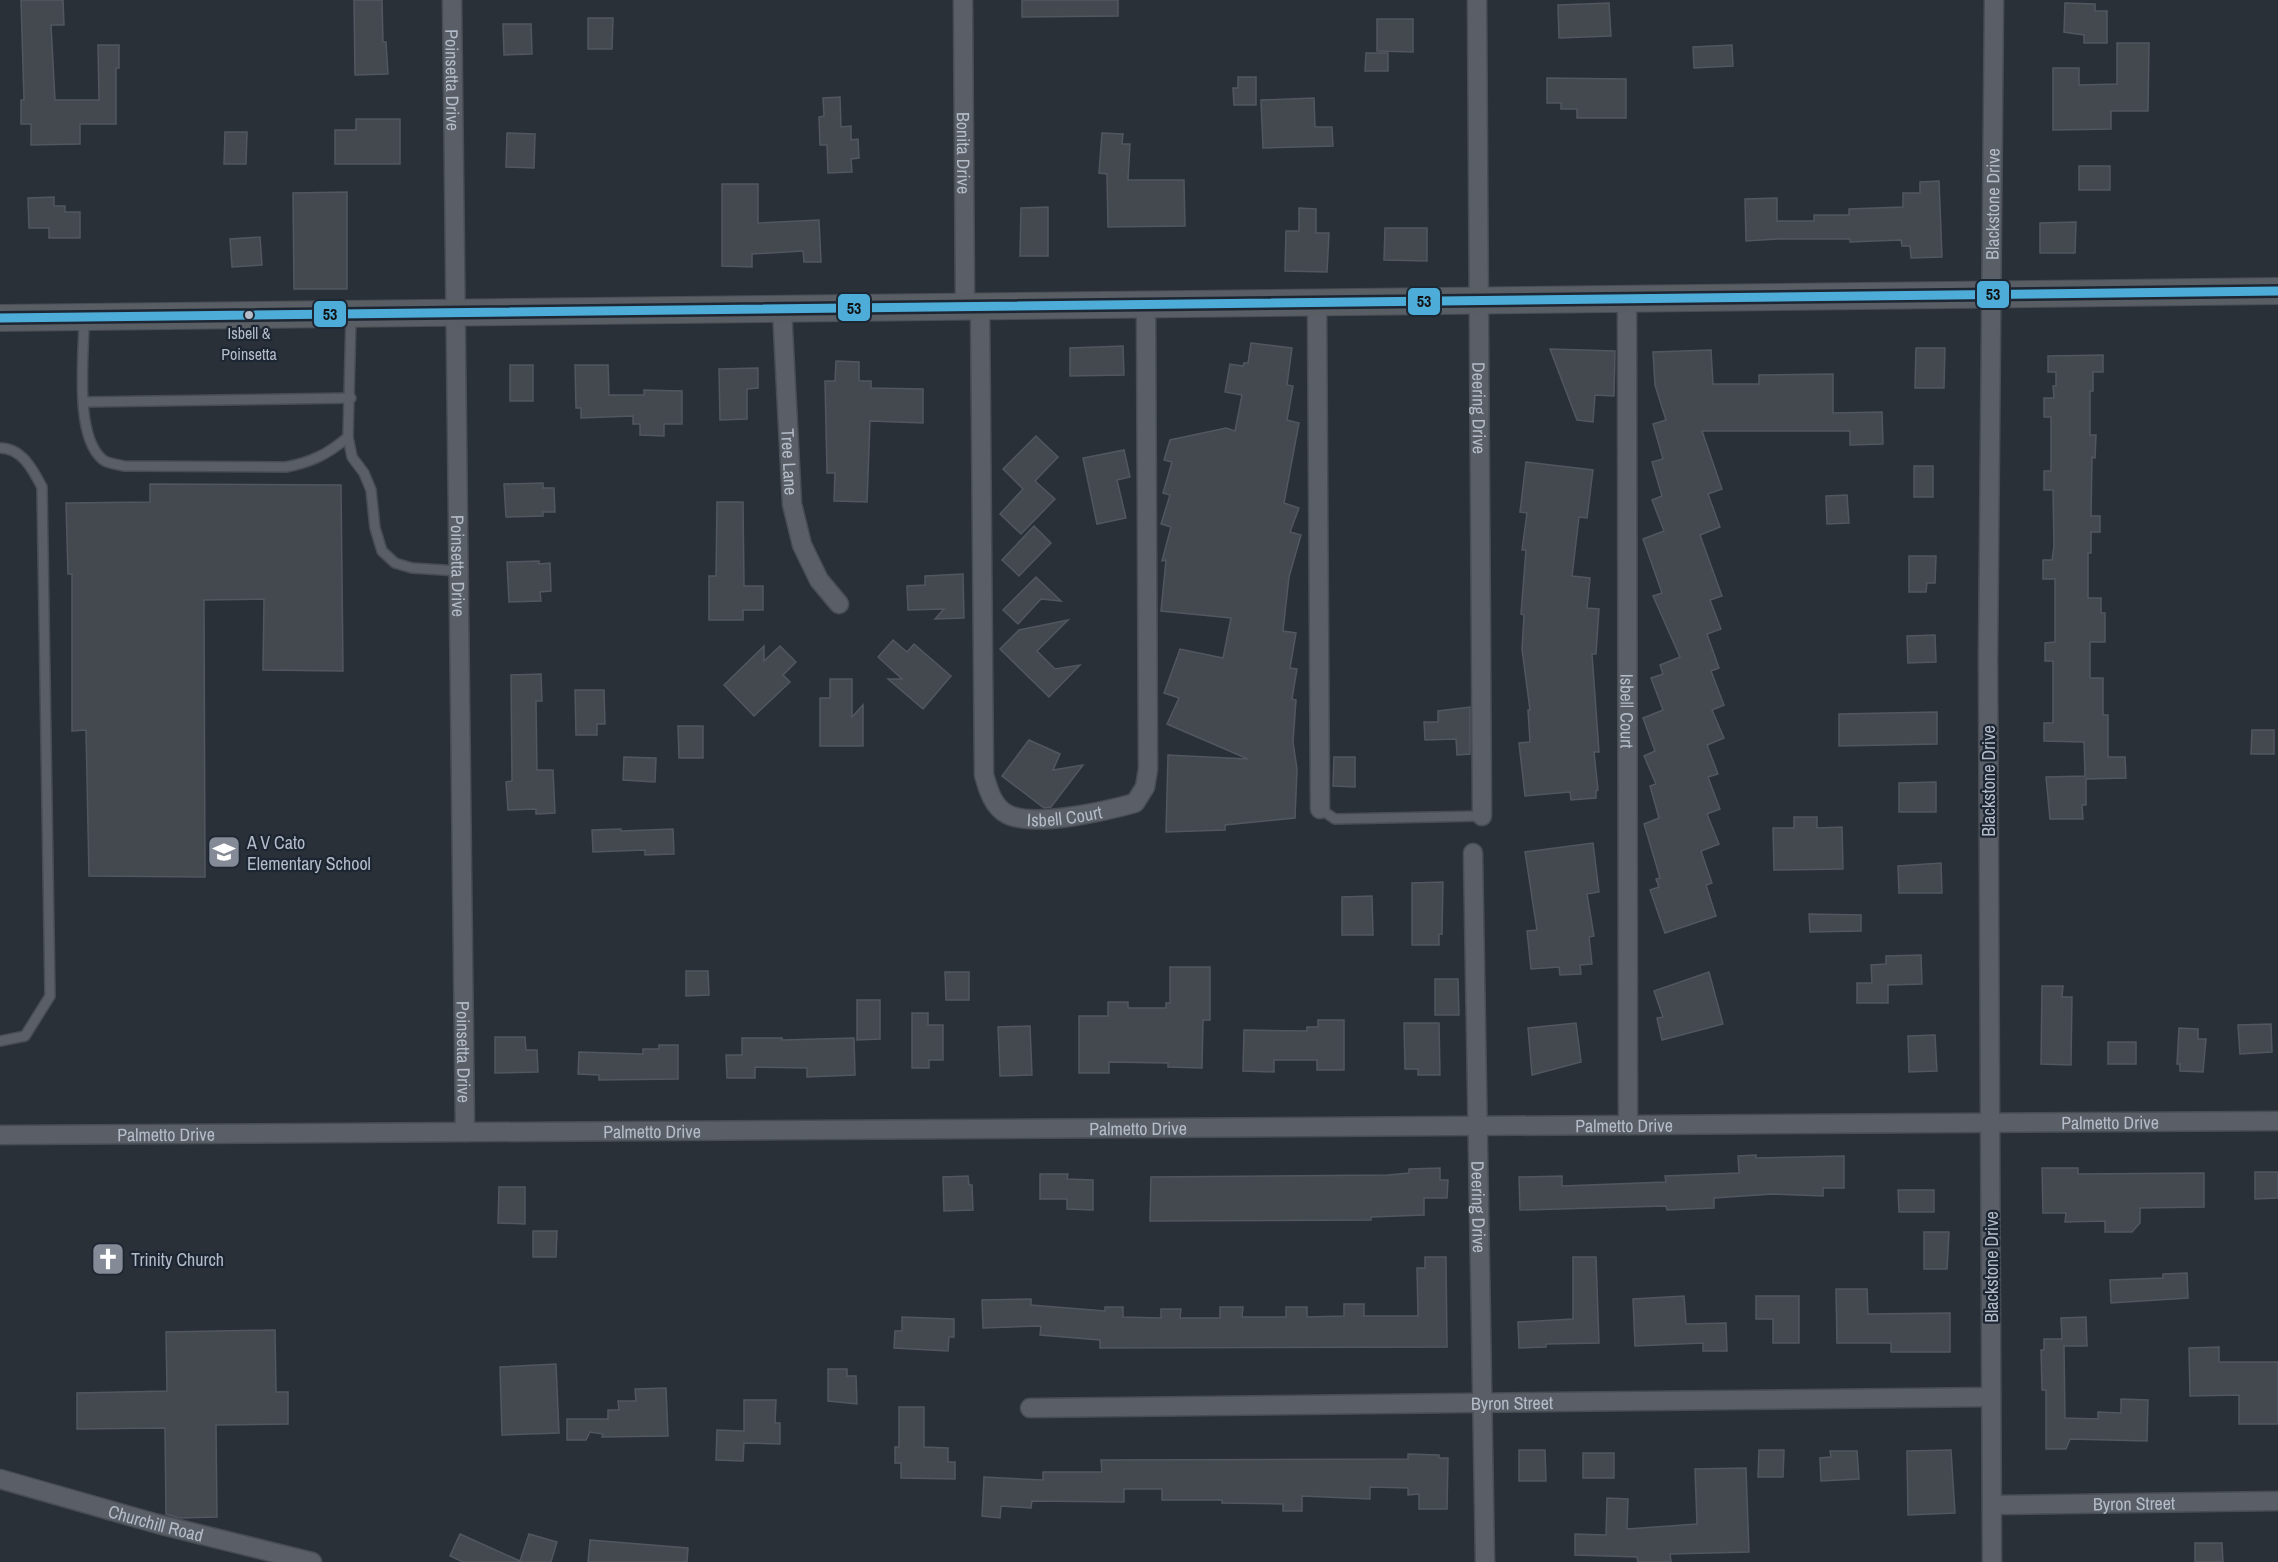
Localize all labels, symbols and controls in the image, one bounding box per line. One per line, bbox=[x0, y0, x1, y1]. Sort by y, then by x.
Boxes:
street label: Poinsetta Drive bbox=[440, 29, 466, 131]
street label: Bonita Drive bbox=[951, 112, 977, 194]
street label: Blackstone Drive bbox=[1979, 148, 2005, 260]
line badge: 53 bbox=[1976, 280, 2010, 309]
text: 53 bbox=[1986, 283, 2000, 305]
line badge: 53 bbox=[1407, 287, 1441, 316]
text: 53 bbox=[1417, 290, 1431, 312]
line badge: 53 bbox=[837, 293, 871, 322]
text: 53 bbox=[847, 297, 861, 319]
line badge: 53 bbox=[313, 300, 347, 328]
text: 53 bbox=[323, 303, 337, 325]
marker: Isbell & Poinsetta bbox=[243, 309, 255, 321]
place label: Isbell & Poinsetta bbox=[221, 322, 277, 365]
street label: Deering Drive bbox=[1467, 362, 1492, 454]
street label: Tree Lane bbox=[776, 428, 804, 496]
street label: Poinsetta Drive bbox=[445, 515, 472, 617]
street label: Isbell Court bbox=[1615, 674, 1640, 748]
street label: Blackstone Drive bbox=[1976, 725, 2001, 837]
street label: Isbell Court bbox=[1026, 799, 1104, 832]
place label: A V Cato Elementary School bbox=[246, 830, 371, 876]
school or university icon: A V Cato Elementary School bbox=[206, 834, 242, 870]
street label: Poinsetta Drive bbox=[451, 1001, 477, 1103]
street label: Palmetto Drive bbox=[2061, 1109, 2159, 1135]
street label: Palmetto Drive bbox=[1575, 1112, 1673, 1138]
street label: Palmetto Drive bbox=[1089, 1115, 1187, 1141]
street label: Palmetto Drive bbox=[603, 1118, 701, 1144]
street label: Palmetto Drive bbox=[117, 1121, 215, 1147]
street label: Deering Drive bbox=[1466, 1161, 1492, 1253]
street label: Blackstone Drive bbox=[1979, 1211, 2004, 1323]
church icon: Trinity Church bbox=[90, 1241, 126, 1277]
place label: Trinity Church bbox=[131, 1247, 224, 1272]
street label: Byron Street bbox=[1471, 1390, 1553, 1415]
street label: Byron Street bbox=[2093, 1490, 2175, 1516]
street label: Churchill Road bbox=[105, 1498, 206, 1547]

